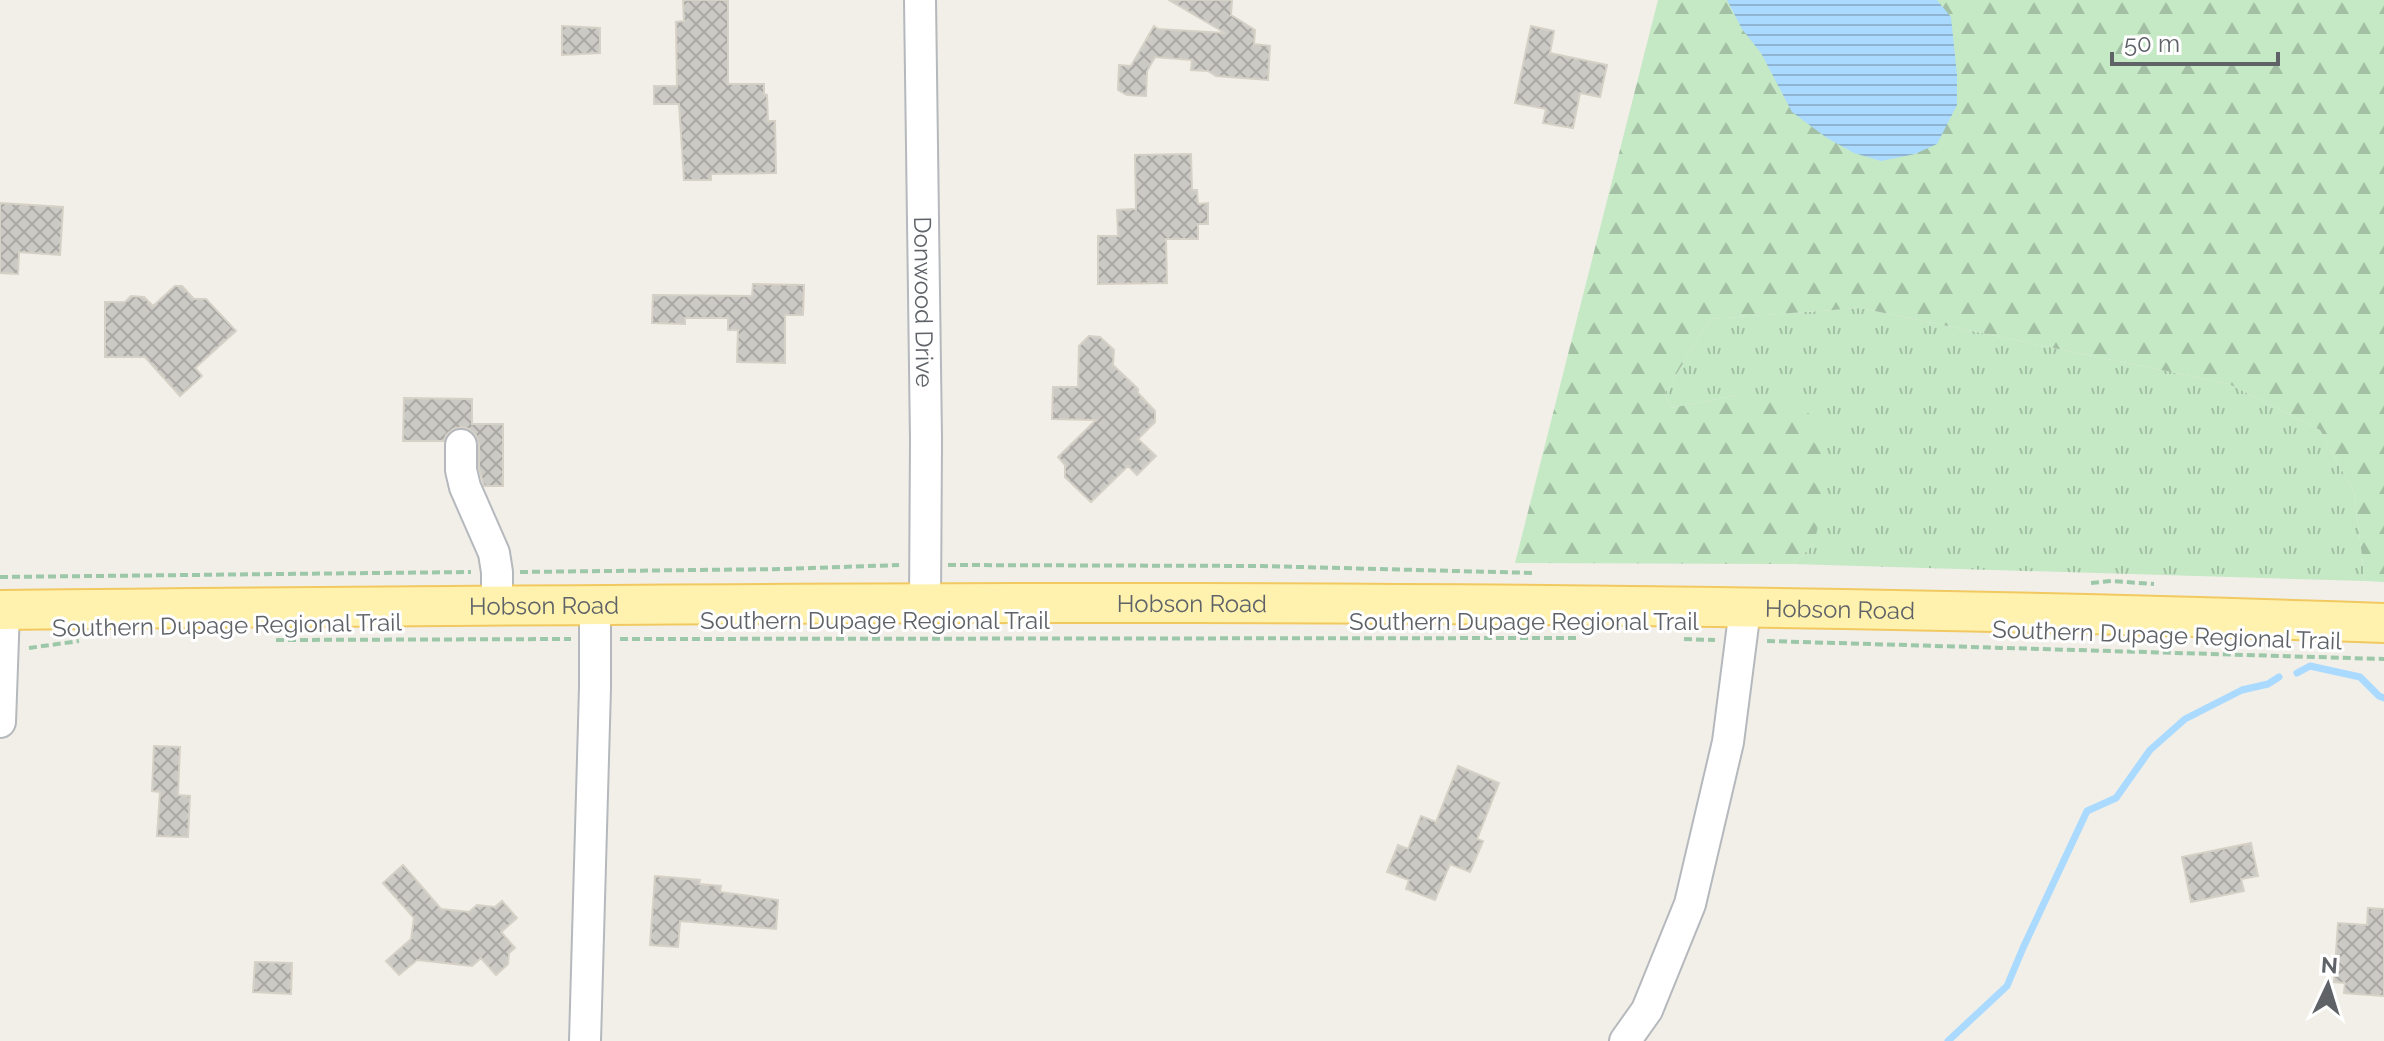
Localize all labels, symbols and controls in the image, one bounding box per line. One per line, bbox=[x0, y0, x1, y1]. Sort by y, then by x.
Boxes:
scale bar bbox=[2112, 16, 2278, 66]
text: 50 m bbox=[2124, 29, 2180, 58]
street label: Donwood Drive bbox=[908, 216, 940, 388]
street label: Hobson Road bbox=[1117, 588, 1267, 618]
street label: Hobson Road bbox=[469, 590, 619, 620]
street label: Hobson Road bbox=[1765, 593, 1915, 625]
street label: Southern Dupage Regional Trail bbox=[700, 606, 1050, 635]
street label: Southern Dupage Regional Trail bbox=[52, 607, 403, 643]
street label: Southern Dupage Regional Trail bbox=[1349, 607, 1699, 636]
street label: Southern Dupage Regional Trail bbox=[1992, 614, 2343, 656]
north arrow bbox=[2288, 945, 2368, 1025]
text: N bbox=[2320, 951, 2339, 979]

